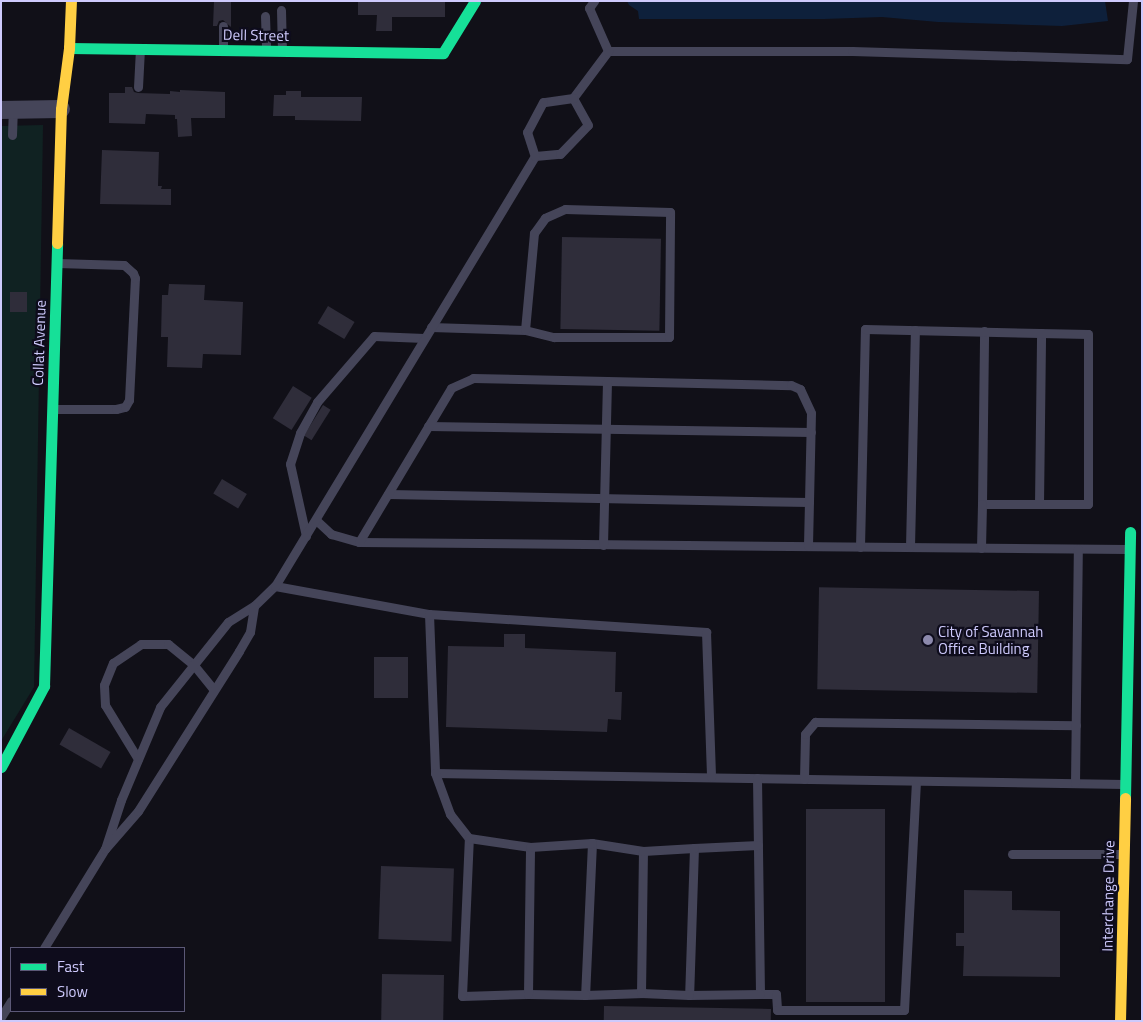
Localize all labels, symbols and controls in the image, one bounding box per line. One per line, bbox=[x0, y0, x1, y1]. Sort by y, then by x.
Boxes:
street label: Dell Street bbox=[223, 25, 289, 45]
street label: Collat Avenue bbox=[29, 300, 49, 386]
place label: City of Savannah Office Building bbox=[938, 622, 1043, 657]
marker: City of Savannah Office Building bbox=[922, 634, 934, 646]
street label: Interchange Drive bbox=[1098, 840, 1118, 952]
legend bbox=[10, 947, 185, 1012]
text: Fast bbox=[57, 955, 84, 978]
text: Slow bbox=[57, 980, 88, 1003]

